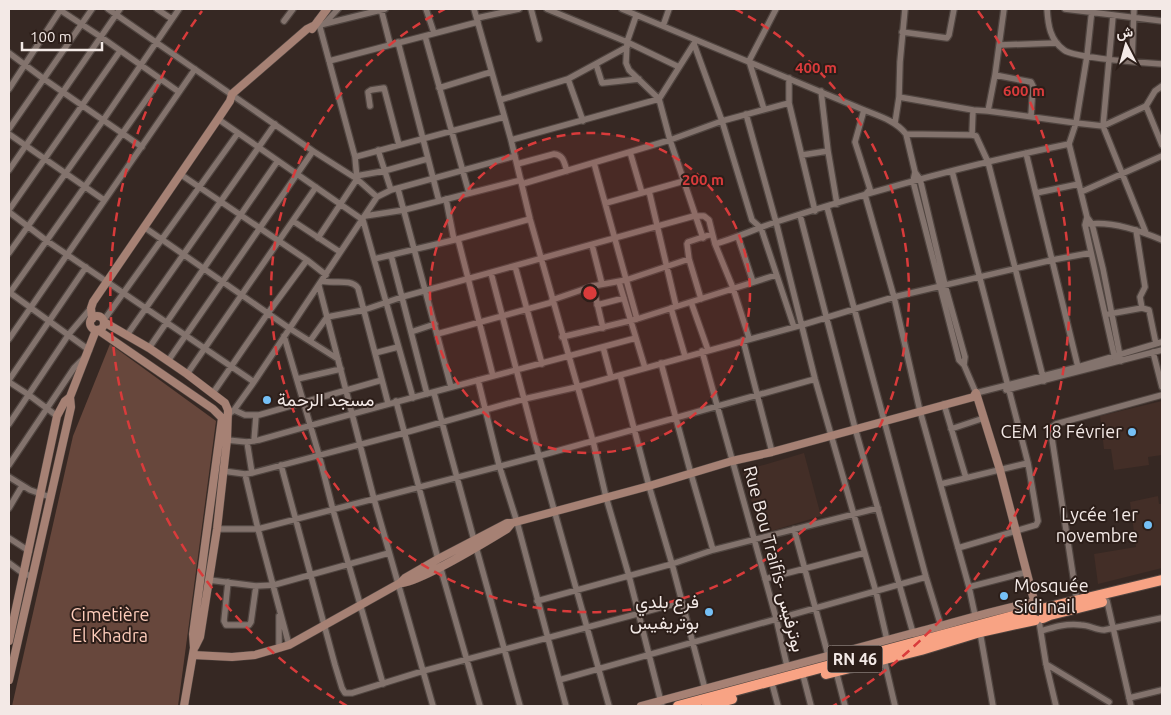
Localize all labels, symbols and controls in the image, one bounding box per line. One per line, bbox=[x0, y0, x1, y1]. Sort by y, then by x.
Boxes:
scale bar bbox=[22, 20, 102, 52]
north arrow bbox=[1101, 20, 1151, 70]
text: ش bbox=[1115, 23, 1134, 42]
text: 100 m bbox=[30, 28, 72, 45]
text: 400 m bbox=[795, 59, 837, 76]
text: 600 m bbox=[1003, 82, 1045, 99]
text: 200 m bbox=[682, 171, 724, 188]
centre of rings bbox=[581, 284, 599, 302]
place label: مسجد الرحمة bbox=[277, 389, 374, 411]
marker: مسجد الرحمة bbox=[261, 394, 273, 406]
place label: CEM 18 Février bbox=[1001, 421, 1122, 441]
marker: CEM 18 Février bbox=[1126, 426, 1138, 438]
street label: Rue Bou Traifis- بوترفيس bbox=[739, 464, 809, 654]
place label: Lycée 1er novembre bbox=[1056, 504, 1138, 545]
marker: Lycée 1er novembre bbox=[1142, 519, 1154, 531]
place label: Mosquée Sidi nail bbox=[1014, 575, 1089, 616]
marker: Mosquée Sidi nail bbox=[998, 590, 1010, 602]
place label: فرع بلدي بوتريفيس bbox=[630, 591, 699, 634]
park label: Cimetière El Khadra bbox=[70, 604, 150, 645]
marker: فرع بلدي بوتريفيس bbox=[703, 606, 715, 618]
road number: RN 46 bbox=[828, 646, 882, 672]

